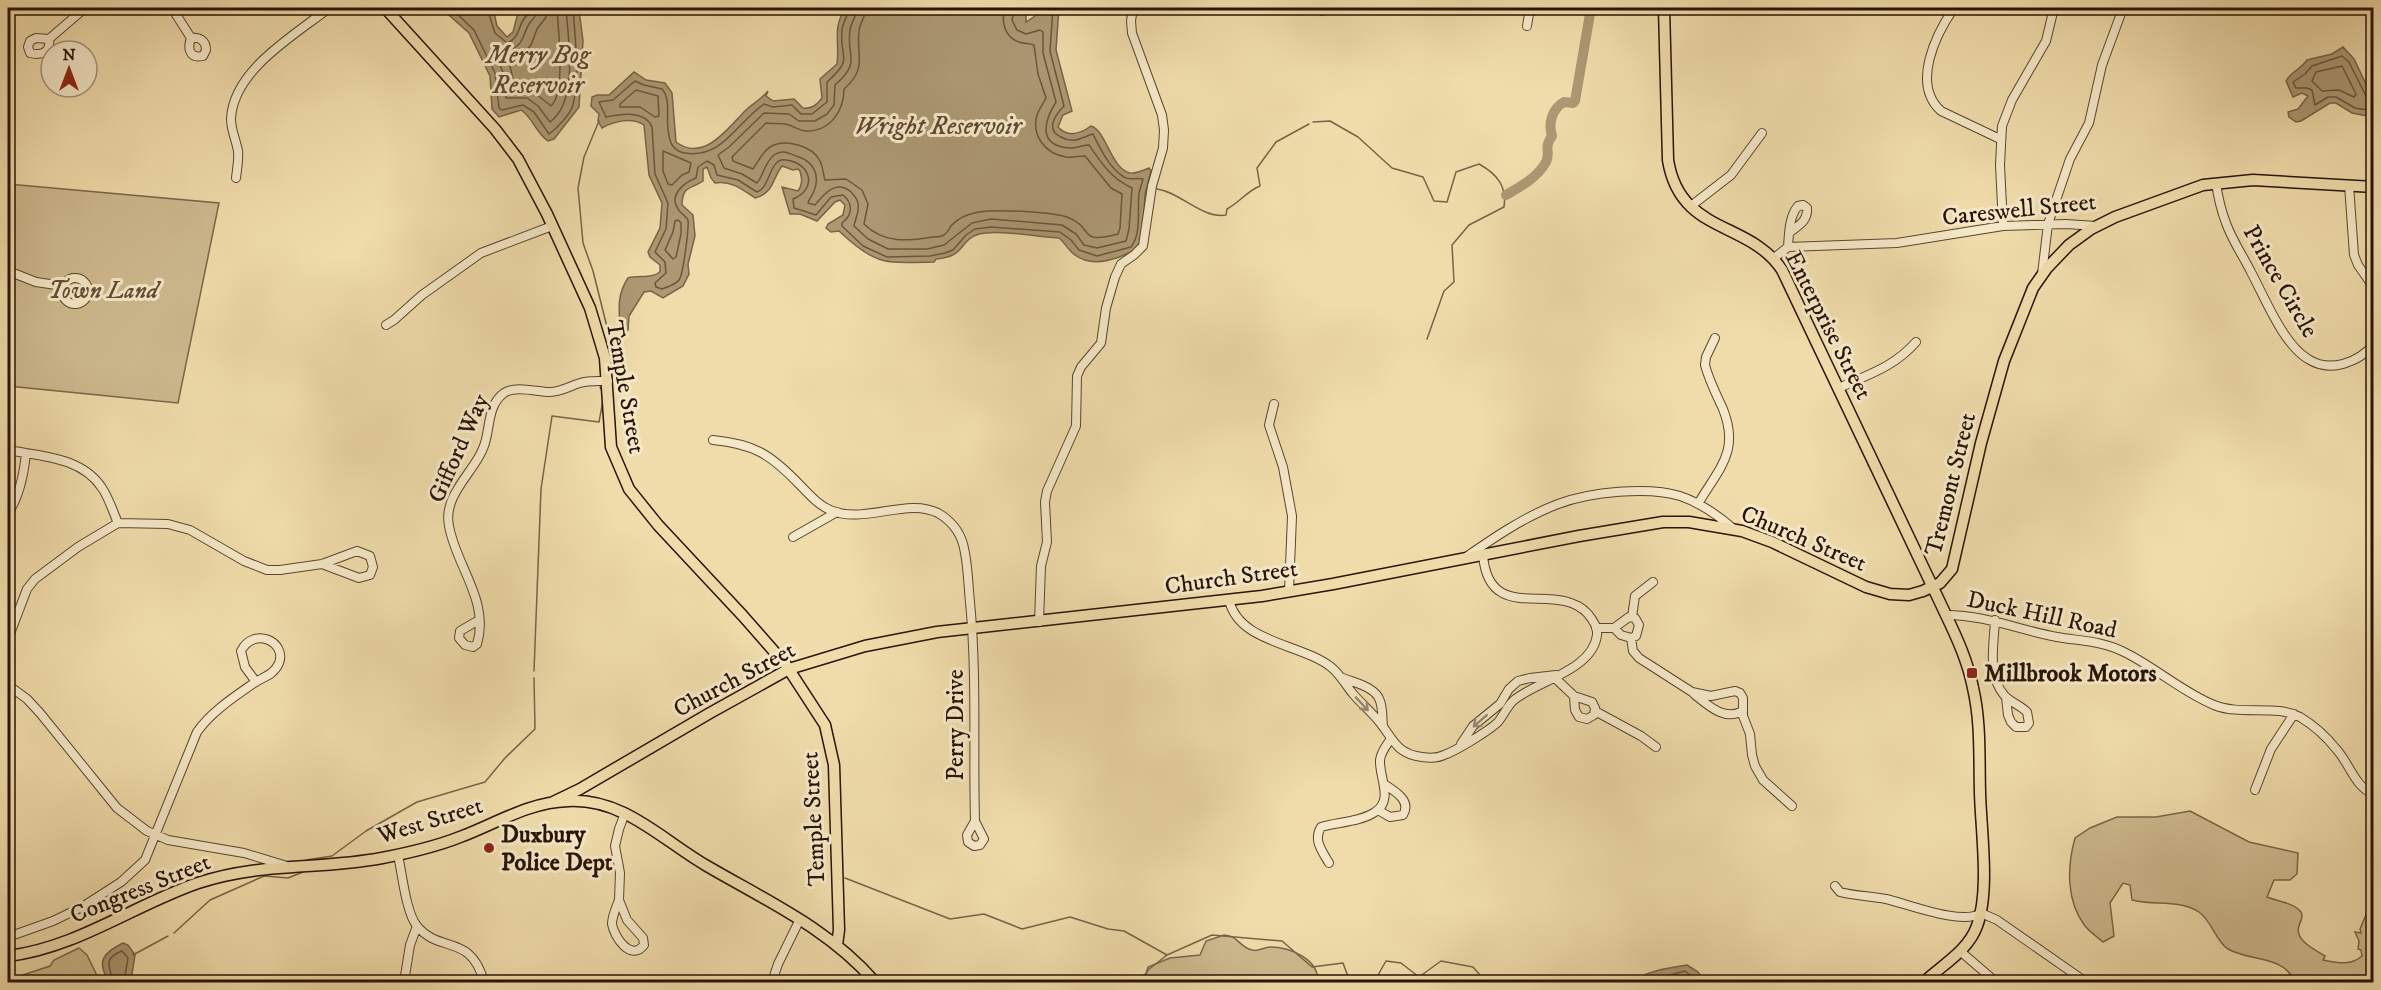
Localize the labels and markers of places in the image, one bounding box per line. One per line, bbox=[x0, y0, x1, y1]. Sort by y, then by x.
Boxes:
place label: Millbrook Motors bbox=[1984, 659, 2156, 689]
marker: Millbrook Motors bbox=[1965, 666, 1979, 680]
place label: Duxbury Police Dept bbox=[501, 820, 613, 878]
marker: Duxbury Police Dept bbox=[482, 841, 496, 855]

